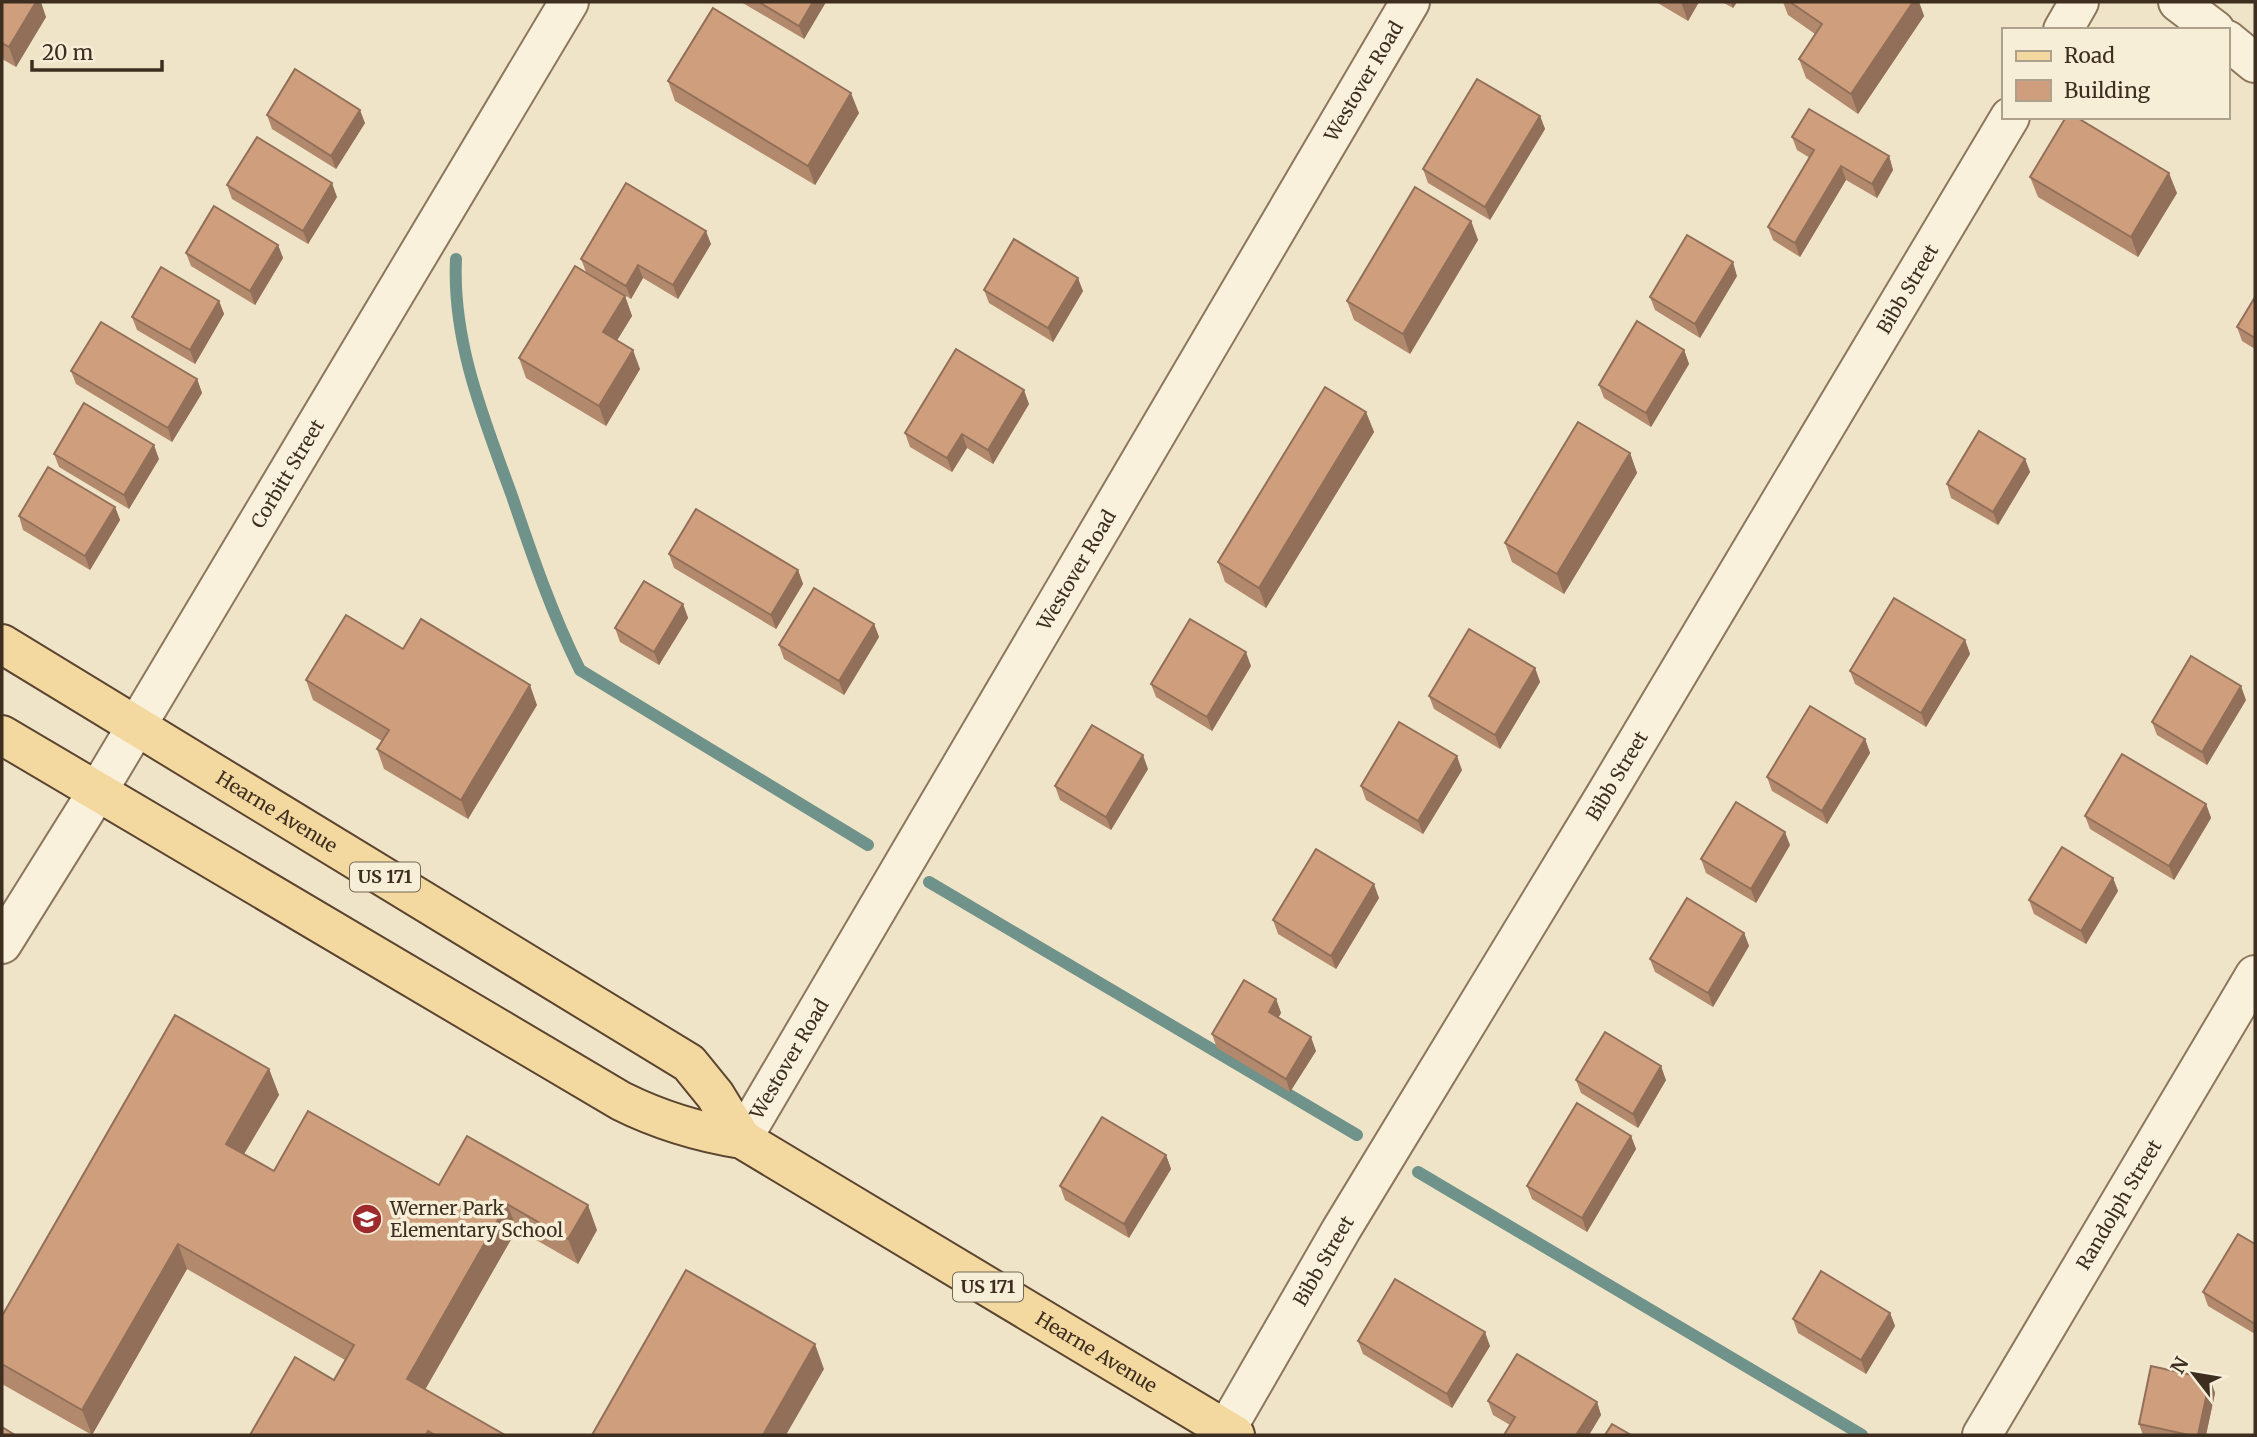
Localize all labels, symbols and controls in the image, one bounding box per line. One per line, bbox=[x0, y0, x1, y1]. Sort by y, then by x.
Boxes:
street label: Westover Road bbox=[1318, 17, 1408, 146]
scale bar bbox=[32, 28, 161, 72]
legend bbox=[2002, 28, 2229, 119]
text: 20 m bbox=[42, 39, 94, 66]
text: Road bbox=[2064, 42, 2115, 69]
text: Building bbox=[2064, 77, 2151, 104]
street label: Bibb Street bbox=[1871, 239, 1944, 338]
street label: Corbitt Street bbox=[246, 414, 329, 532]
street label: Westover Road bbox=[1031, 506, 1121, 635]
street label: Bibb Street bbox=[1581, 726, 1653, 825]
street label: Hearne Avenue bbox=[212, 766, 342, 858]
road number: US 171 bbox=[350, 862, 420, 892]
street label: Westover Road bbox=[744, 994, 834, 1124]
street label: Randolph Street bbox=[2071, 1135, 2167, 1274]
place label: Werner Park Elementary School bbox=[389, 1196, 563, 1242]
school or university icon: Werner Park Elementary School bbox=[350, 1202, 384, 1236]
street label: Bibb Street bbox=[1288, 1211, 1359, 1310]
road number: US 171 bbox=[953, 1272, 1023, 1302]
street label: Hearne Avenue bbox=[1031, 1306, 1162, 1398]
north arrow bbox=[2159, 1339, 2229, 1409]
text: N bbox=[2165, 1353, 2194, 1378]

